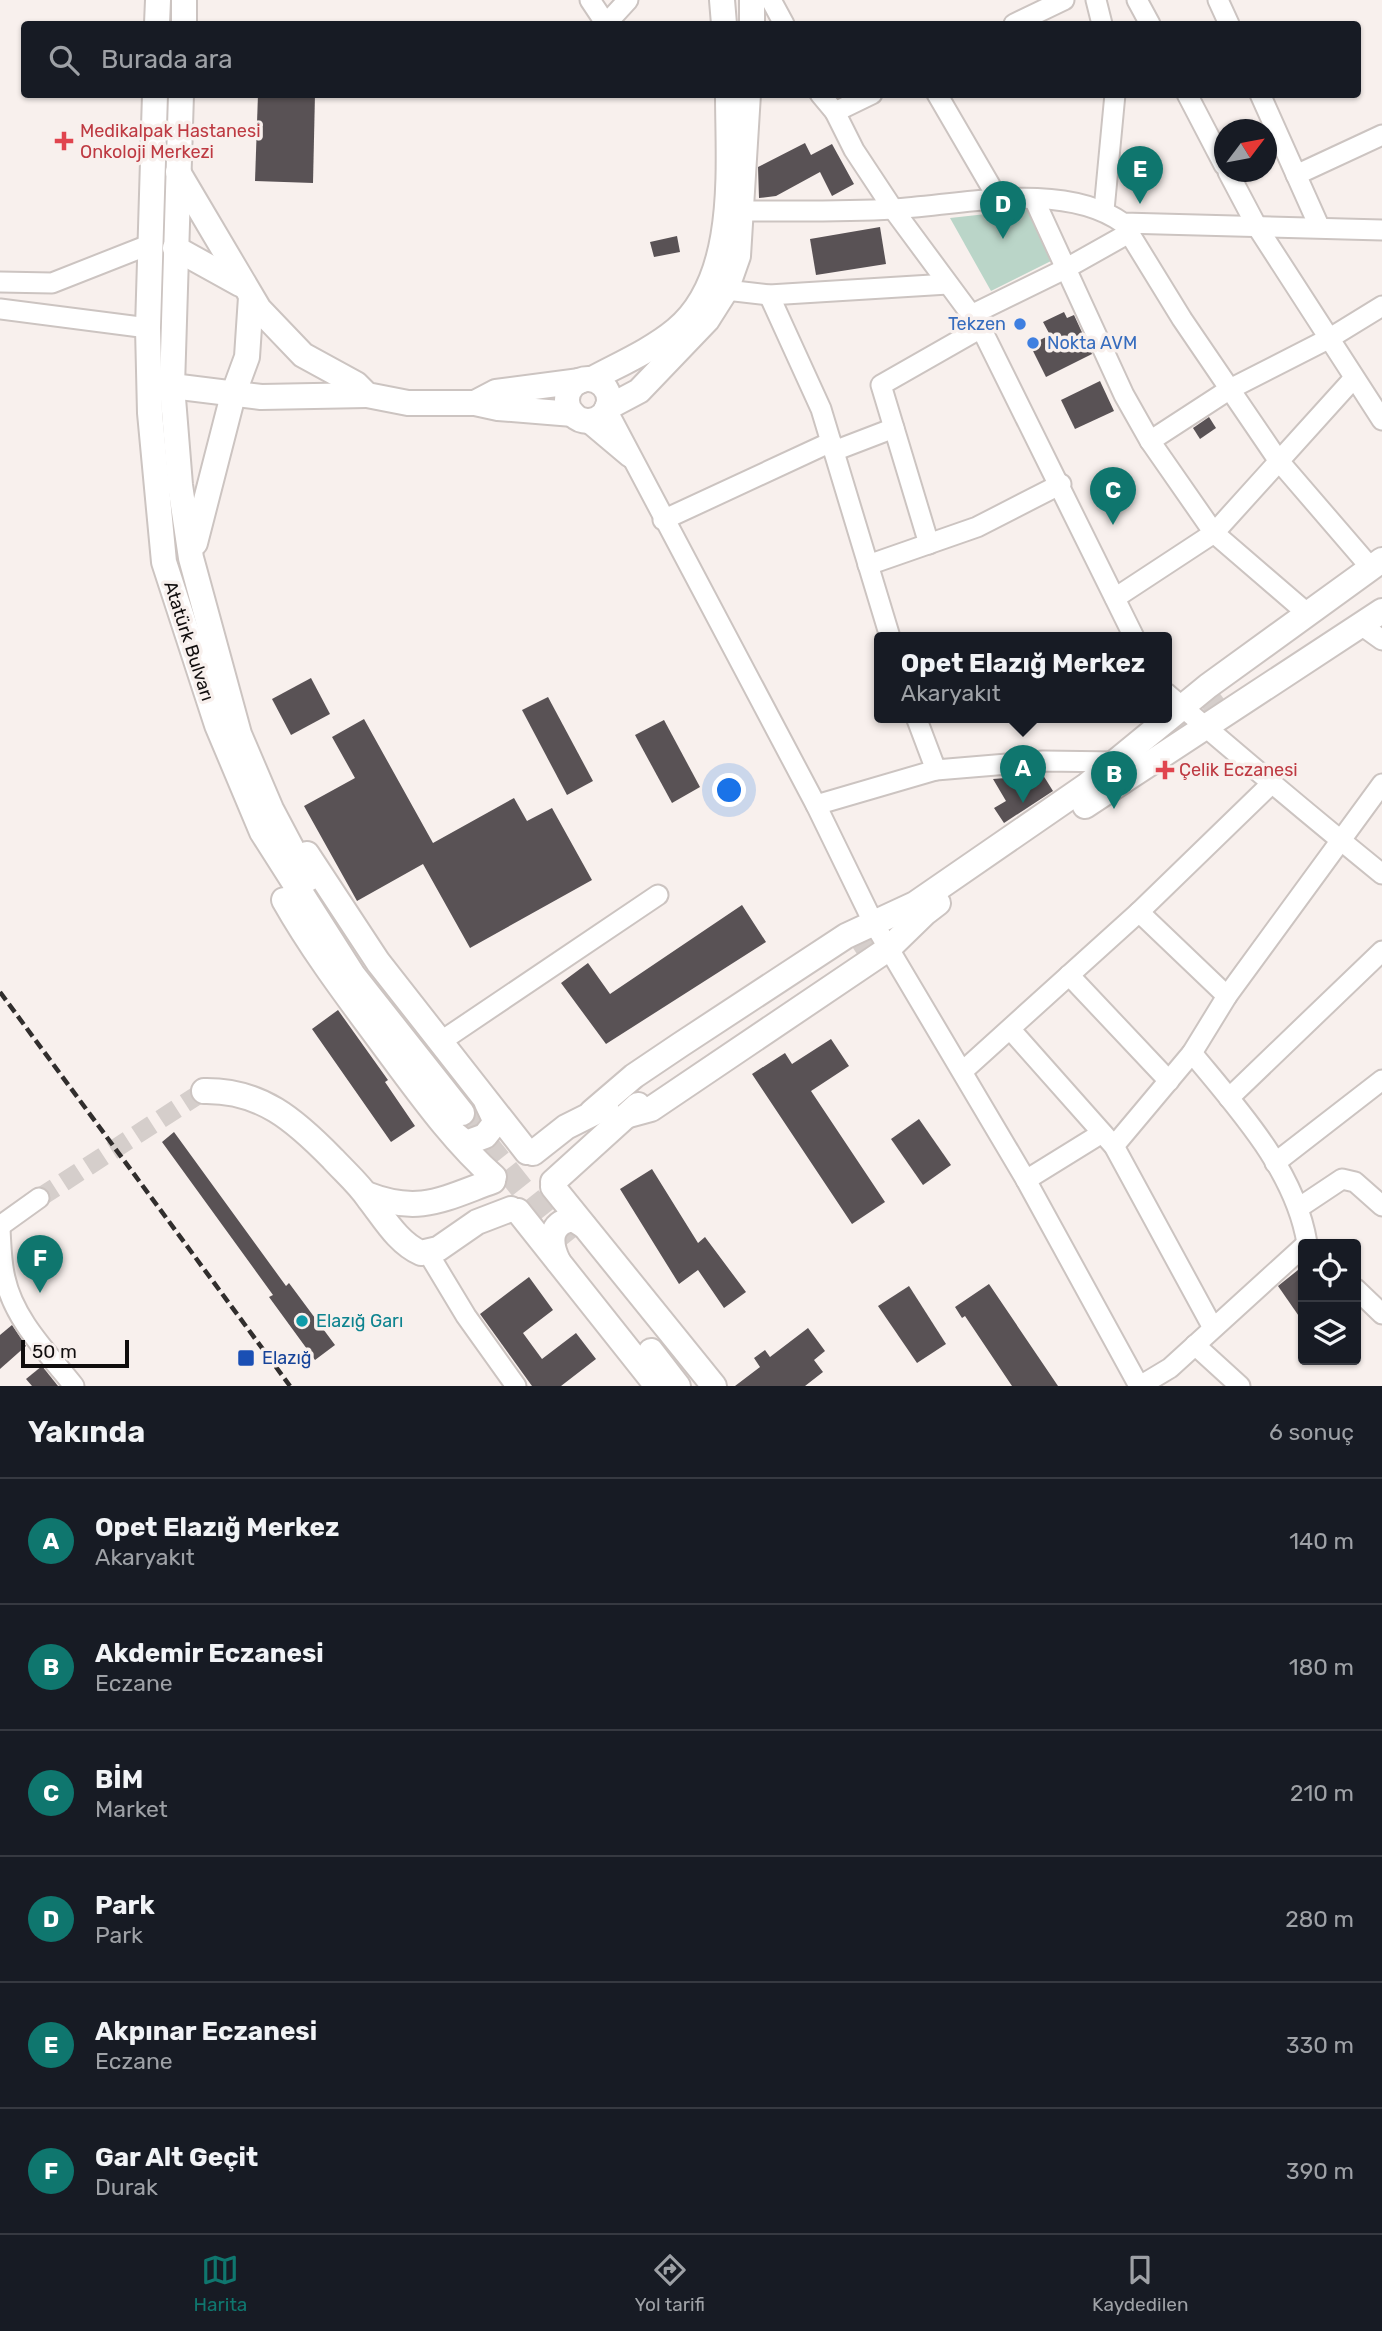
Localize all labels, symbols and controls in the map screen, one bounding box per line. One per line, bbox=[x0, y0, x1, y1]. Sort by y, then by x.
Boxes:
search box bbox=[21, 21, 1361, 98]
icon: search bbox=[45, 41, 83, 79]
text: Burada ara bbox=[101, 44, 233, 75]
north arrow bbox=[1214, 119, 1277, 182]
place label: Medikalpak Hastanesi Onkoloji Merkezi bbox=[80, 120, 261, 163]
marker: Medikalpak Hastanesi Onkoloji Merkezi bbox=[54, 131, 74, 151]
pin: E bbox=[1117, 146, 1163, 204]
pin: D bbox=[980, 181, 1026, 239]
place label: Tekzen bbox=[948, 313, 1006, 335]
marker: Tekzen bbox=[1012, 316, 1028, 332]
place label: Nokta AVM bbox=[1047, 332, 1137, 354]
marker: Nokta AVM bbox=[1025, 335, 1041, 351]
pin: C bbox=[1090, 467, 1136, 525]
street label: Atatürk Bulvarı bbox=[159, 578, 219, 704]
popup bbox=[874, 632, 1172, 723]
text: Opet Elazığ Merkez bbox=[901, 648, 1145, 679]
text: Akaryakıt bbox=[901, 679, 1001, 707]
pin: A bbox=[1000, 745, 1046, 803]
pin: B bbox=[1091, 751, 1137, 809]
place label: Çelik Eczanesi bbox=[1179, 759, 1298, 781]
marker: Çelik Eczanesi bbox=[1157, 762, 1173, 778]
your location bbox=[712, 773, 746, 807]
pin: F bbox=[17, 1235, 63, 1293]
map controls bbox=[1298, 1239, 1361, 1365]
button: locate bbox=[1298, 1239, 1361, 1302]
button: layers bbox=[1298, 1302, 1361, 1365]
place label: Elazığ Garı bbox=[316, 1310, 403, 1332]
marker: Elazığ Garı bbox=[294, 1313, 310, 1329]
scale bar bbox=[21, 1337, 130, 1369]
text: 50 m bbox=[32, 1340, 77, 1363]
place label: Elazığ bbox=[262, 1347, 311, 1369]
marker: Elazığ bbox=[236, 1348, 256, 1368]
text: Yakında bbox=[28, 1414, 145, 1450]
text: 6 sonuç bbox=[1269, 1418, 1354, 1446]
text: Opet Elazığ Merkez bbox=[95, 1512, 339, 1543]
text: A bbox=[43, 1527, 59, 1555]
text: 140 m bbox=[1289, 1527, 1354, 1555]
text: Akaryakıt bbox=[95, 1543, 195, 1571]
text: Akdemir Eczanesi bbox=[95, 1638, 324, 1669]
text: B bbox=[43, 1653, 59, 1681]
text: 180 m bbox=[1289, 1653, 1354, 1681]
text: Eczane bbox=[95, 1669, 173, 1697]
text: BİM bbox=[95, 1764, 143, 1795]
text: C bbox=[43, 1779, 59, 1807]
text: 210 m bbox=[1290, 1779, 1354, 1807]
text: Market bbox=[95, 1795, 168, 1823]
text: Park bbox=[95, 1890, 155, 1921]
text: D bbox=[43, 1905, 59, 1933]
text: 280 m bbox=[1285, 1905, 1354, 1933]
text: Park bbox=[95, 1921, 143, 1949]
text: Akpınar Eczanesi bbox=[95, 2016, 317, 2047]
text: E bbox=[44, 2031, 58, 2059]
text: 330 m bbox=[1286, 2031, 1354, 2059]
text: Eczane bbox=[95, 2047, 173, 2075]
text: Gar Alt Geçit bbox=[95, 2142, 258, 2173]
text: F bbox=[44, 2157, 58, 2185]
text: 390 m bbox=[1286, 2157, 1354, 2185]
text: Durak bbox=[95, 2173, 158, 2201]
tab: Harita bbox=[194, 2251, 247, 2316]
tab: Yol tarifi bbox=[634, 2251, 705, 2316]
tab: Kaydedilen bbox=[1092, 2251, 1188, 2316]

